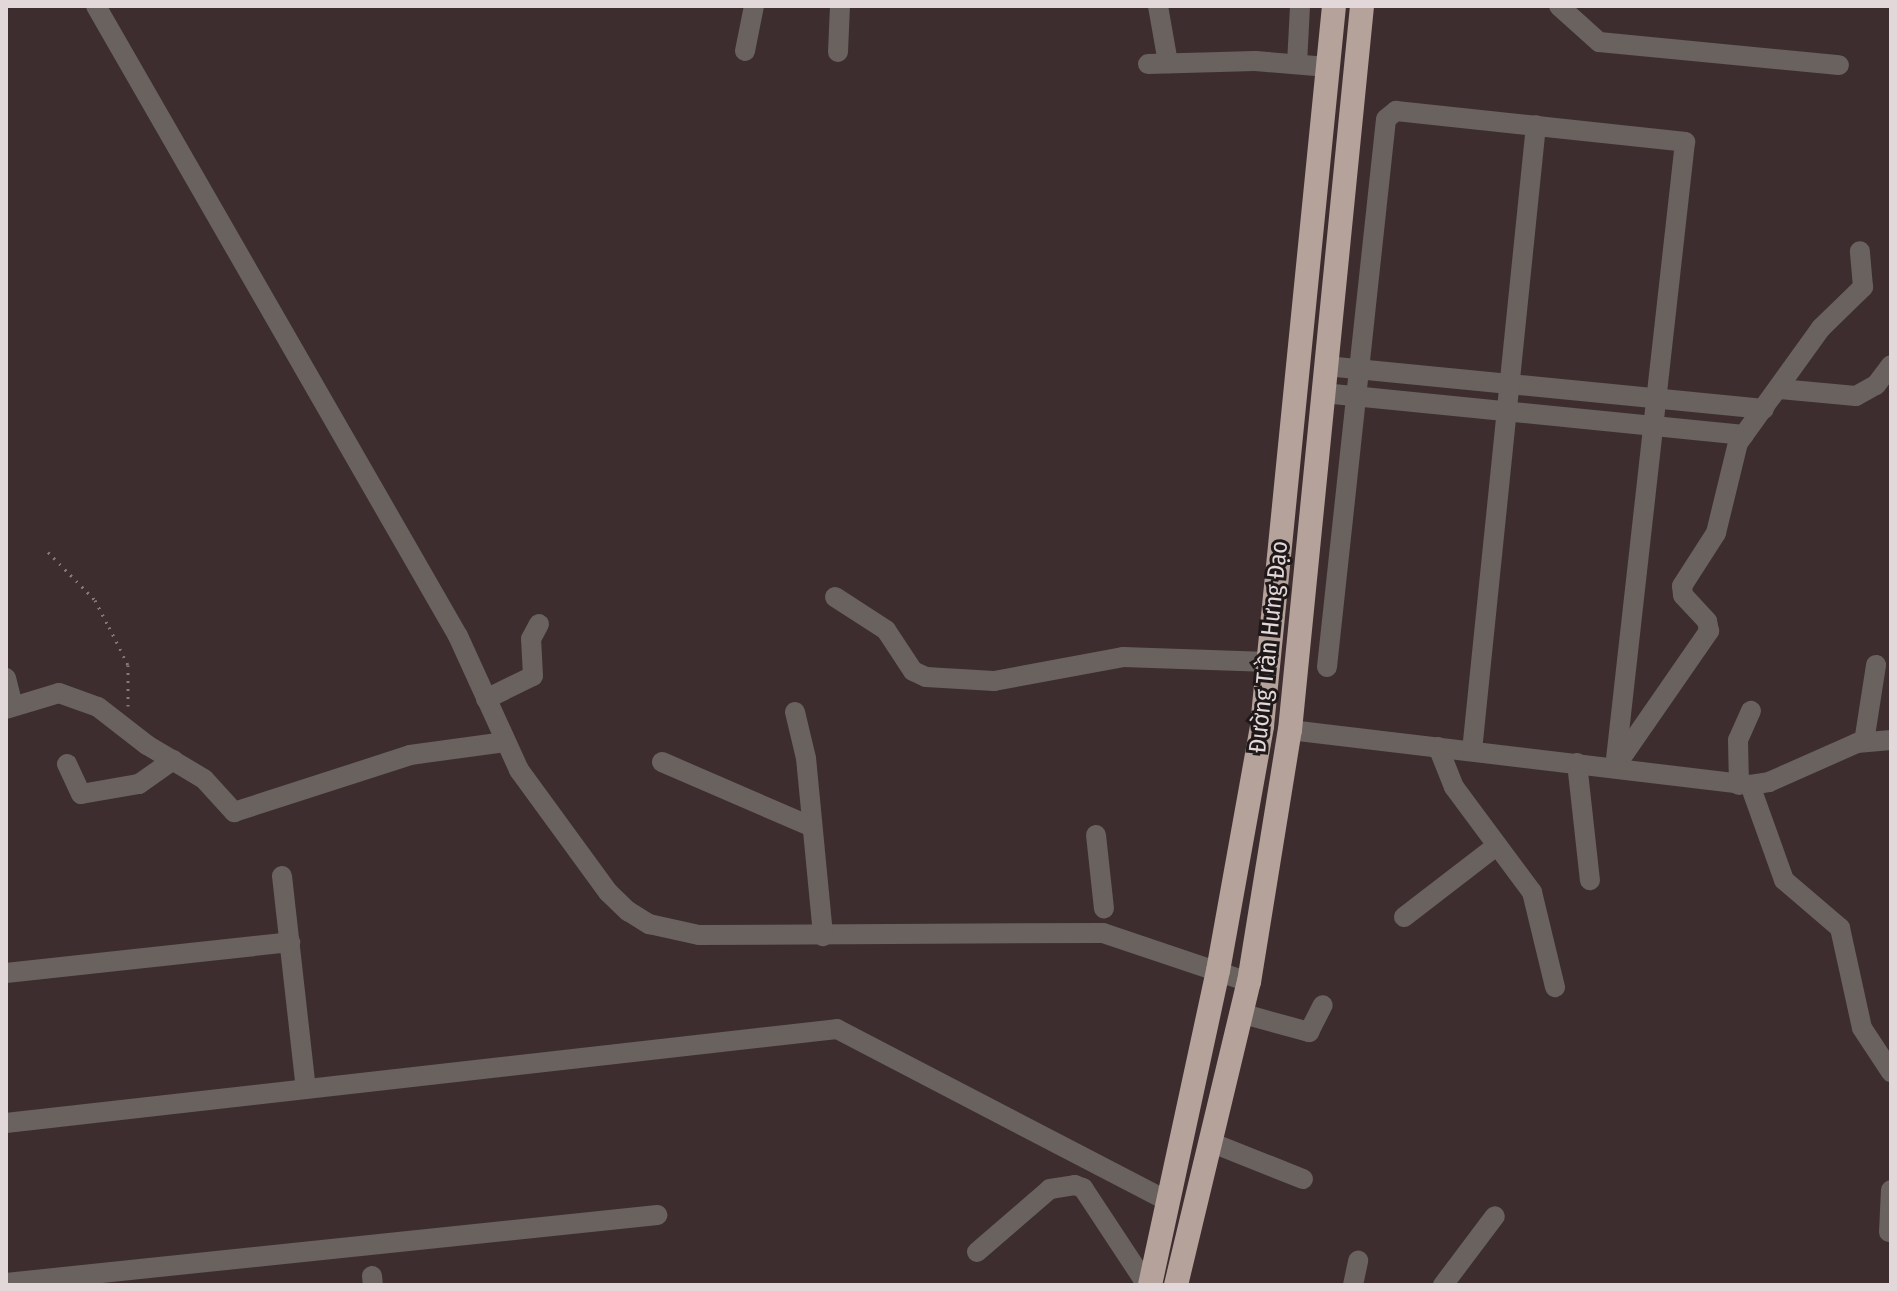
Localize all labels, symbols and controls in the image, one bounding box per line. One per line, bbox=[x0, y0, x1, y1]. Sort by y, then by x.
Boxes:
street label: Đường Trần Hưng Đạo bbox=[1244, 539, 1294, 755]

